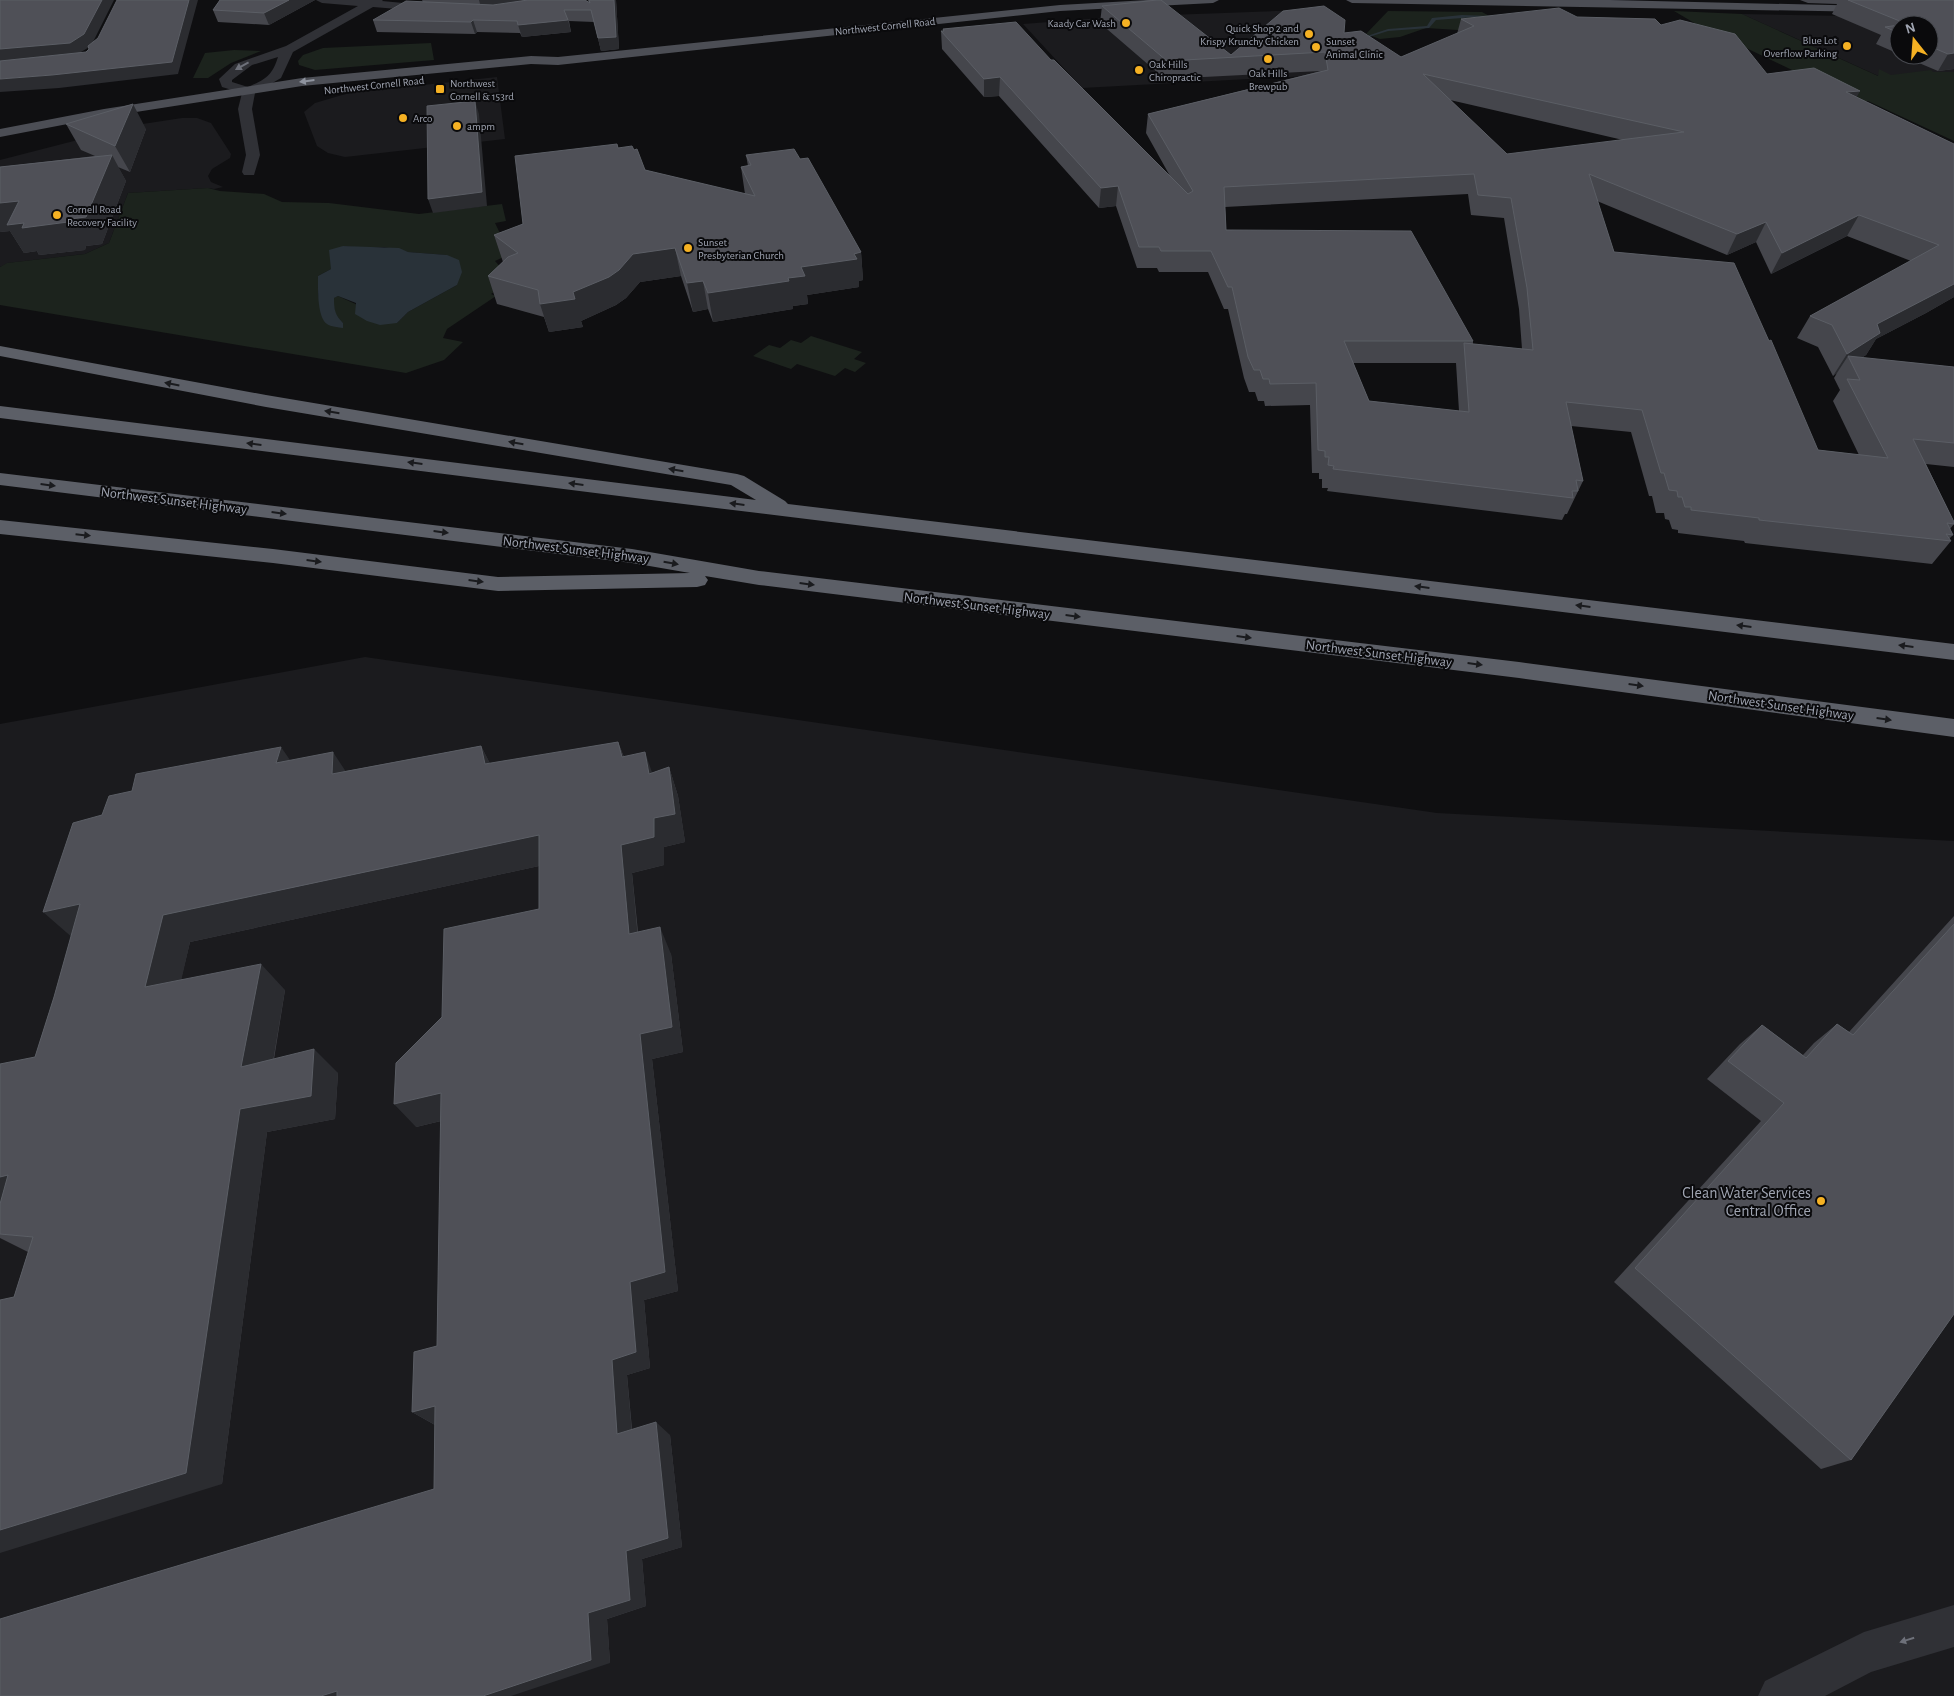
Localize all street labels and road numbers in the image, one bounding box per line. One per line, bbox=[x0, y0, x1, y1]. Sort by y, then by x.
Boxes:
street label: Northwest Cornell Road bbox=[834, 16, 936, 37]
street label: Northwest Cornell Road bbox=[323, 75, 425, 96]
street label: Northwest Sunset Highway bbox=[100, 485, 248, 517]
street label: Northwest Sunset Highway bbox=[502, 534, 650, 566]
street label: Northwest Sunset Highway bbox=[903, 590, 1051, 622]
street label: Northwest Sunset Highway bbox=[1305, 638, 1453, 670]
street label: Northwest Sunset Highway bbox=[1707, 689, 1855, 723]

